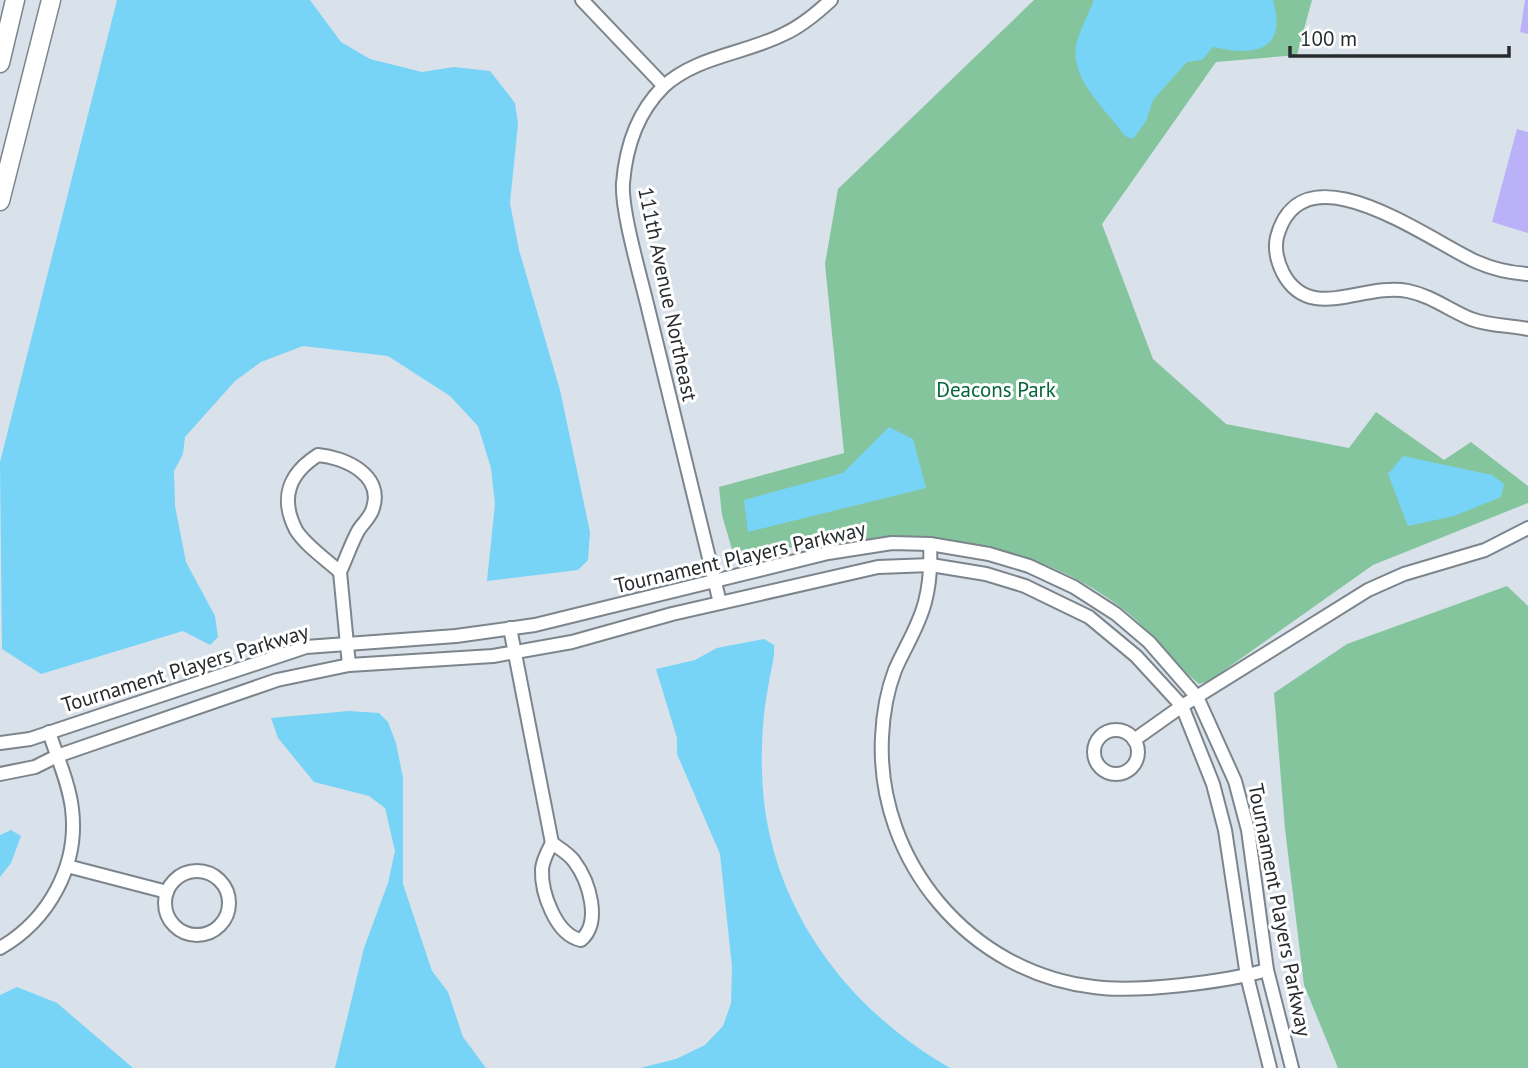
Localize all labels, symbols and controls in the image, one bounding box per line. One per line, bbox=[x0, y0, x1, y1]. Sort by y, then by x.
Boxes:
scale bar bbox=[1290, 14, 1509, 58]
text: 100 m bbox=[1300, 25, 1357, 52]
street label: 111th Avenue Northeast bbox=[632, 185, 704, 403]
park label: Deacons Park bbox=[936, 376, 1056, 403]
street label: Tournament Players Parkway bbox=[612, 515, 868, 599]
street label: Tournament Players Parkway bbox=[58, 617, 312, 718]
street label: Tournament Players Parkway bbox=[1242, 781, 1318, 1039]

